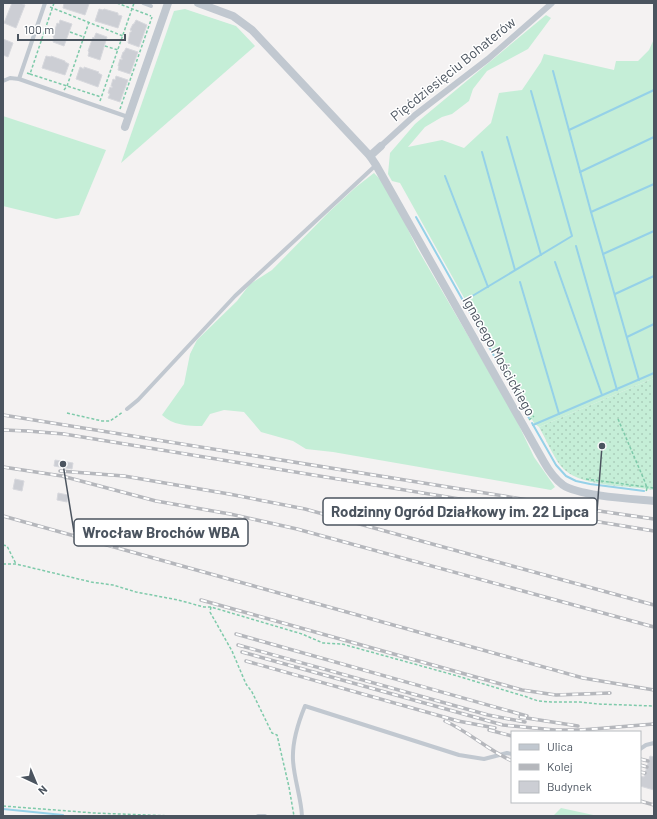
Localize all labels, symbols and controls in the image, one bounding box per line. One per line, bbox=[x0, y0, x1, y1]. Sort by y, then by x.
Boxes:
street label: Pięćdziesięciu Bohaterów bbox=[387, 13, 519, 124]
scale bar bbox=[18, 16, 125, 42]
text: 100 m bbox=[24, 22, 54, 36]
street label: Ignacego Mościckiego bbox=[459, 293, 539, 419]
callout: Rodzinny Ogród Działkowy im. 22 Lipca bbox=[323, 498, 597, 525]
text: Rodzinny Ogród Działkowy im. 22 Lipca bbox=[331, 502, 589, 520]
callout: Wrocław Brochów WBA bbox=[74, 519, 248, 546]
text: Wrocław Brochów WBA bbox=[82, 523, 240, 541]
legend bbox=[511, 731, 641, 803]
text: Ulica bbox=[547, 739, 573, 753]
text: Kolej bbox=[547, 759, 573, 773]
north arrow bbox=[16, 763, 56, 803]
text: Budynek bbox=[547, 779, 592, 793]
text: N bbox=[36, 783, 50, 798]

